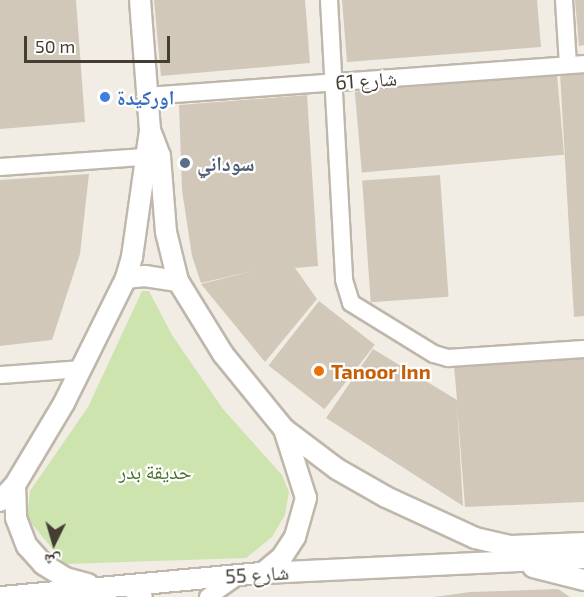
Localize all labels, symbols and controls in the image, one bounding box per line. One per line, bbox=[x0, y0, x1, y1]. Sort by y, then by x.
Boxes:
scale bar bbox=[27, 24, 172, 62]
text: 50 m bbox=[35, 35, 75, 57]
street label: شارع 61 bbox=[334, 66, 398, 94]
place label: اوركيدة bbox=[117, 85, 174, 109]
marker: اوركيدة bbox=[98, 90, 112, 104]
place label: سوداني bbox=[197, 151, 254, 175]
marker: سوداني bbox=[178, 156, 192, 170]
place label: Tanoor Inn bbox=[331, 359, 431, 383]
marker: Tanoor Inn bbox=[312, 364, 326, 378]
park label: حديقة بدر bbox=[119, 459, 191, 483]
north arrow bbox=[24, 513, 84, 573]
text: ش bbox=[43, 551, 62, 572]
street label: شارع 55 bbox=[224, 560, 290, 588]

